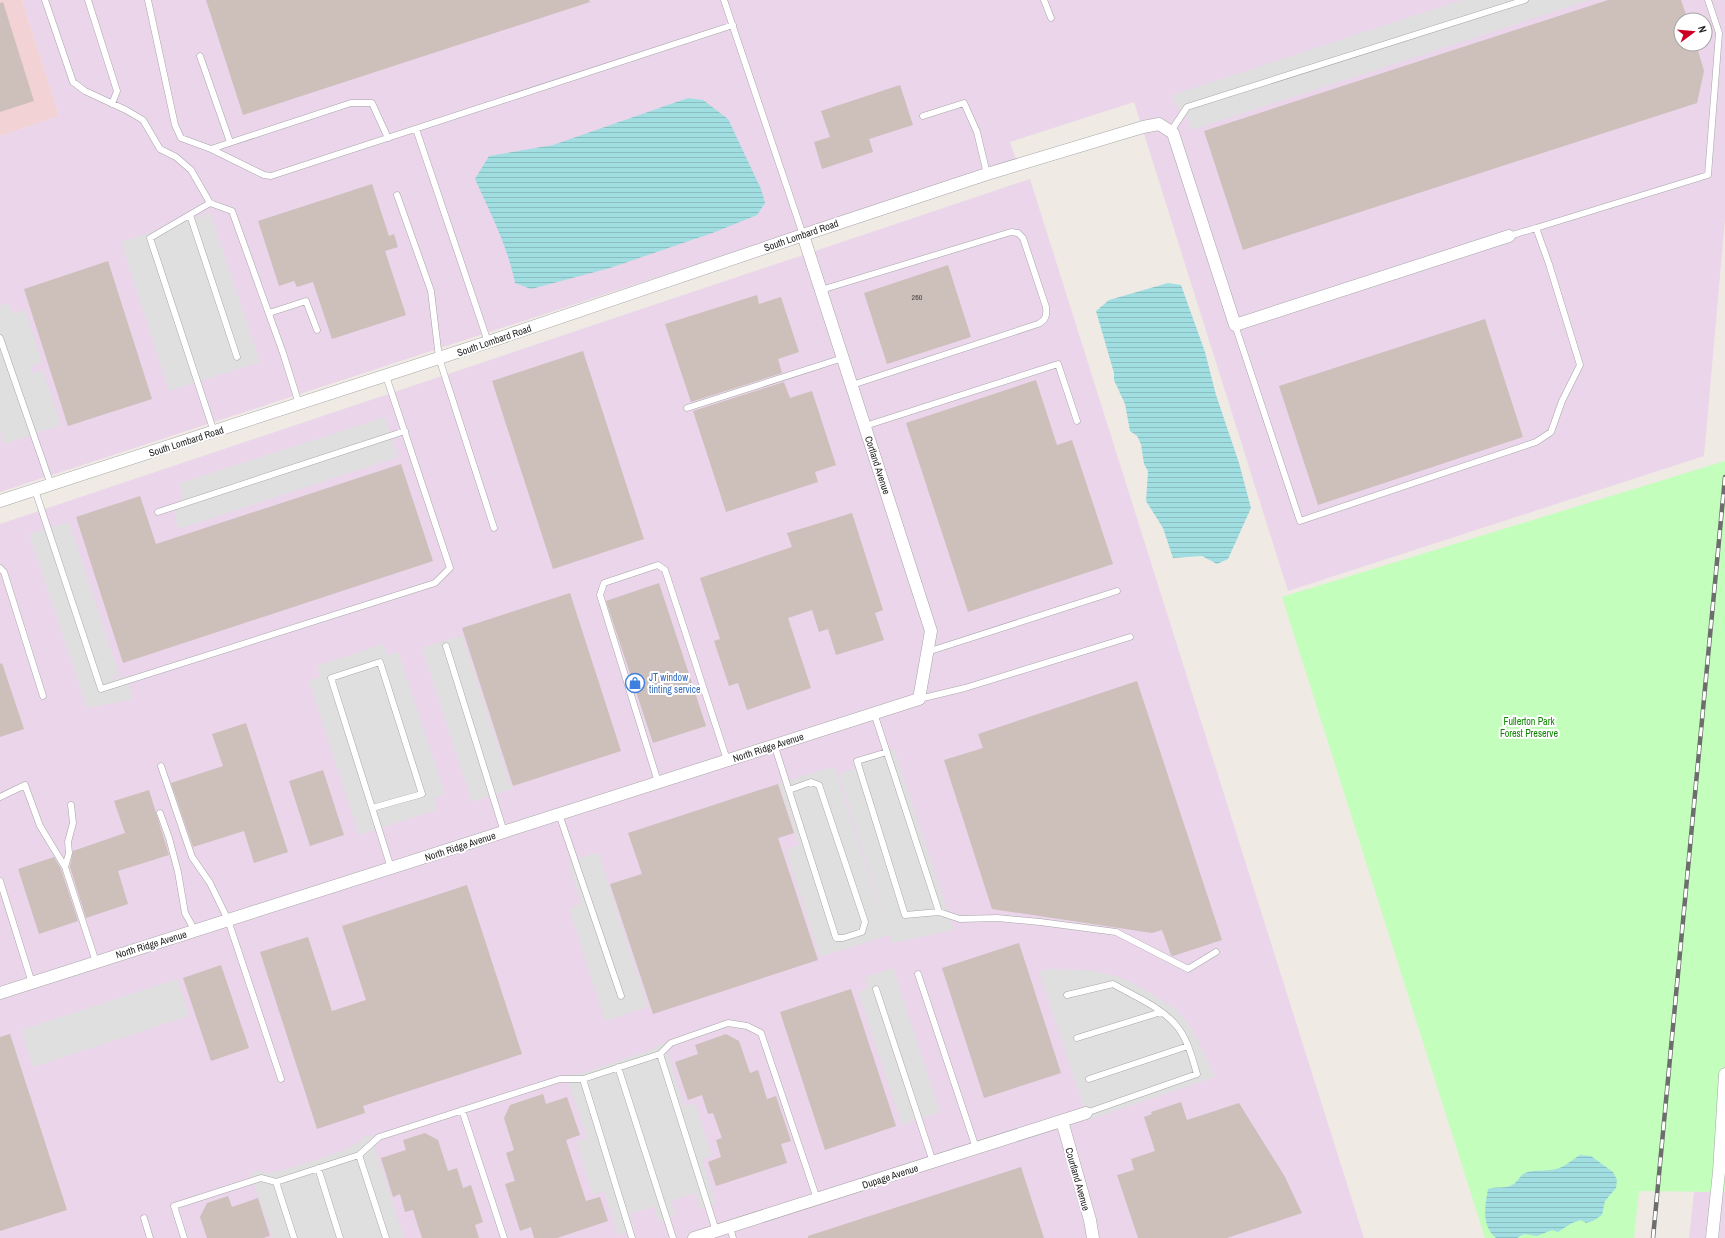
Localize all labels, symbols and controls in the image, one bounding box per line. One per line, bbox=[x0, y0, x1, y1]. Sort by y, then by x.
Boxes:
north arrow bbox=[1673, 12, 1713, 52]
text: N bbox=[1695, 24, 1710, 34]
street label: South Lombard Road bbox=[762, 217, 840, 254]
house number: 260 bbox=[912, 292, 923, 302]
street label: South Lombard Road bbox=[455, 322, 533, 359]
street label: South Lombard Road bbox=[147, 423, 225, 460]
street label: Cortland Avenue bbox=[862, 434, 893, 496]
place label: JT window tinting service bbox=[649, 671, 701, 696]
shop icon: JT window tinting service bbox=[624, 672, 646, 694]
park label: Fullerton Park Forest Preserve bbox=[1500, 715, 1558, 740]
street label: North Ridge Avenue bbox=[731, 730, 806, 765]
street label: North Ridge Avenue bbox=[423, 829, 498, 864]
street label: North Ridge Avenue bbox=[114, 927, 189, 961]
street label: Courtland Avenue bbox=[1062, 1146, 1093, 1213]
street label: Dupage Avenue bbox=[860, 1161, 920, 1192]

